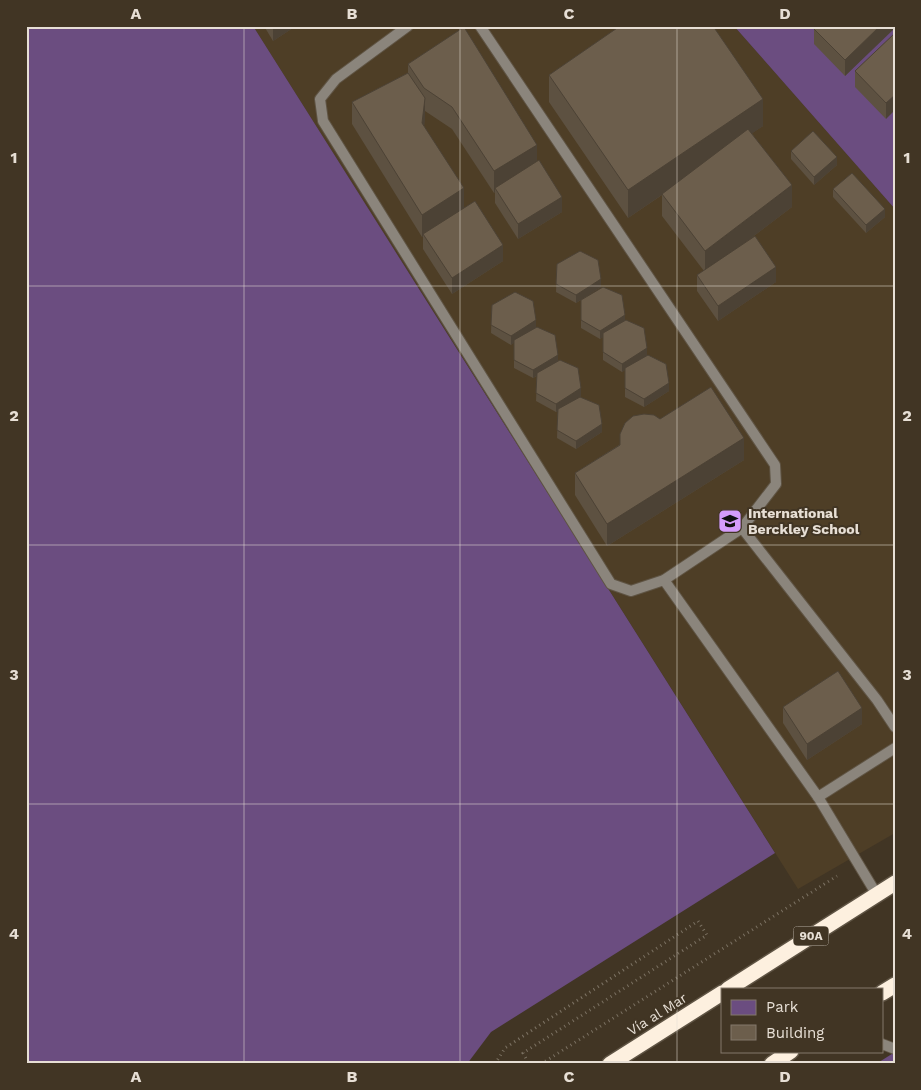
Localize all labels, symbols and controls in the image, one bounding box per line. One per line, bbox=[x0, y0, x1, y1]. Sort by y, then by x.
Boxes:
text: A bbox=[131, 4, 142, 23]
text: B bbox=[347, 4, 358, 23]
text: C bbox=[564, 4, 575, 23]
text: D bbox=[779, 4, 791, 23]
text: 1 bbox=[11, 148, 17, 167]
text: 1 bbox=[904, 148, 910, 167]
text: 2 bbox=[9, 406, 19, 425]
text: 2 bbox=[902, 406, 912, 425]
place label: International Berckley School bbox=[748, 505, 860, 537]
school or university icon: International Berckley School bbox=[717, 508, 743, 534]
text: 3 bbox=[9, 665, 19, 684]
text: 3 bbox=[902, 665, 912, 684]
text: 4 bbox=[9, 924, 19, 943]
text: 4 bbox=[902, 924, 912, 943]
road number: 90A bbox=[794, 926, 828, 946]
legend bbox=[721, 988, 884, 1052]
street label: Vía al Mar bbox=[624, 989, 690, 1039]
text: Park bbox=[766, 998, 799, 1016]
text: Building bbox=[766, 1024, 824, 1042]
text: A bbox=[131, 1067, 142, 1086]
text: B bbox=[347, 1067, 358, 1086]
text: C bbox=[564, 1067, 575, 1086]
text: D bbox=[779, 1067, 791, 1086]

